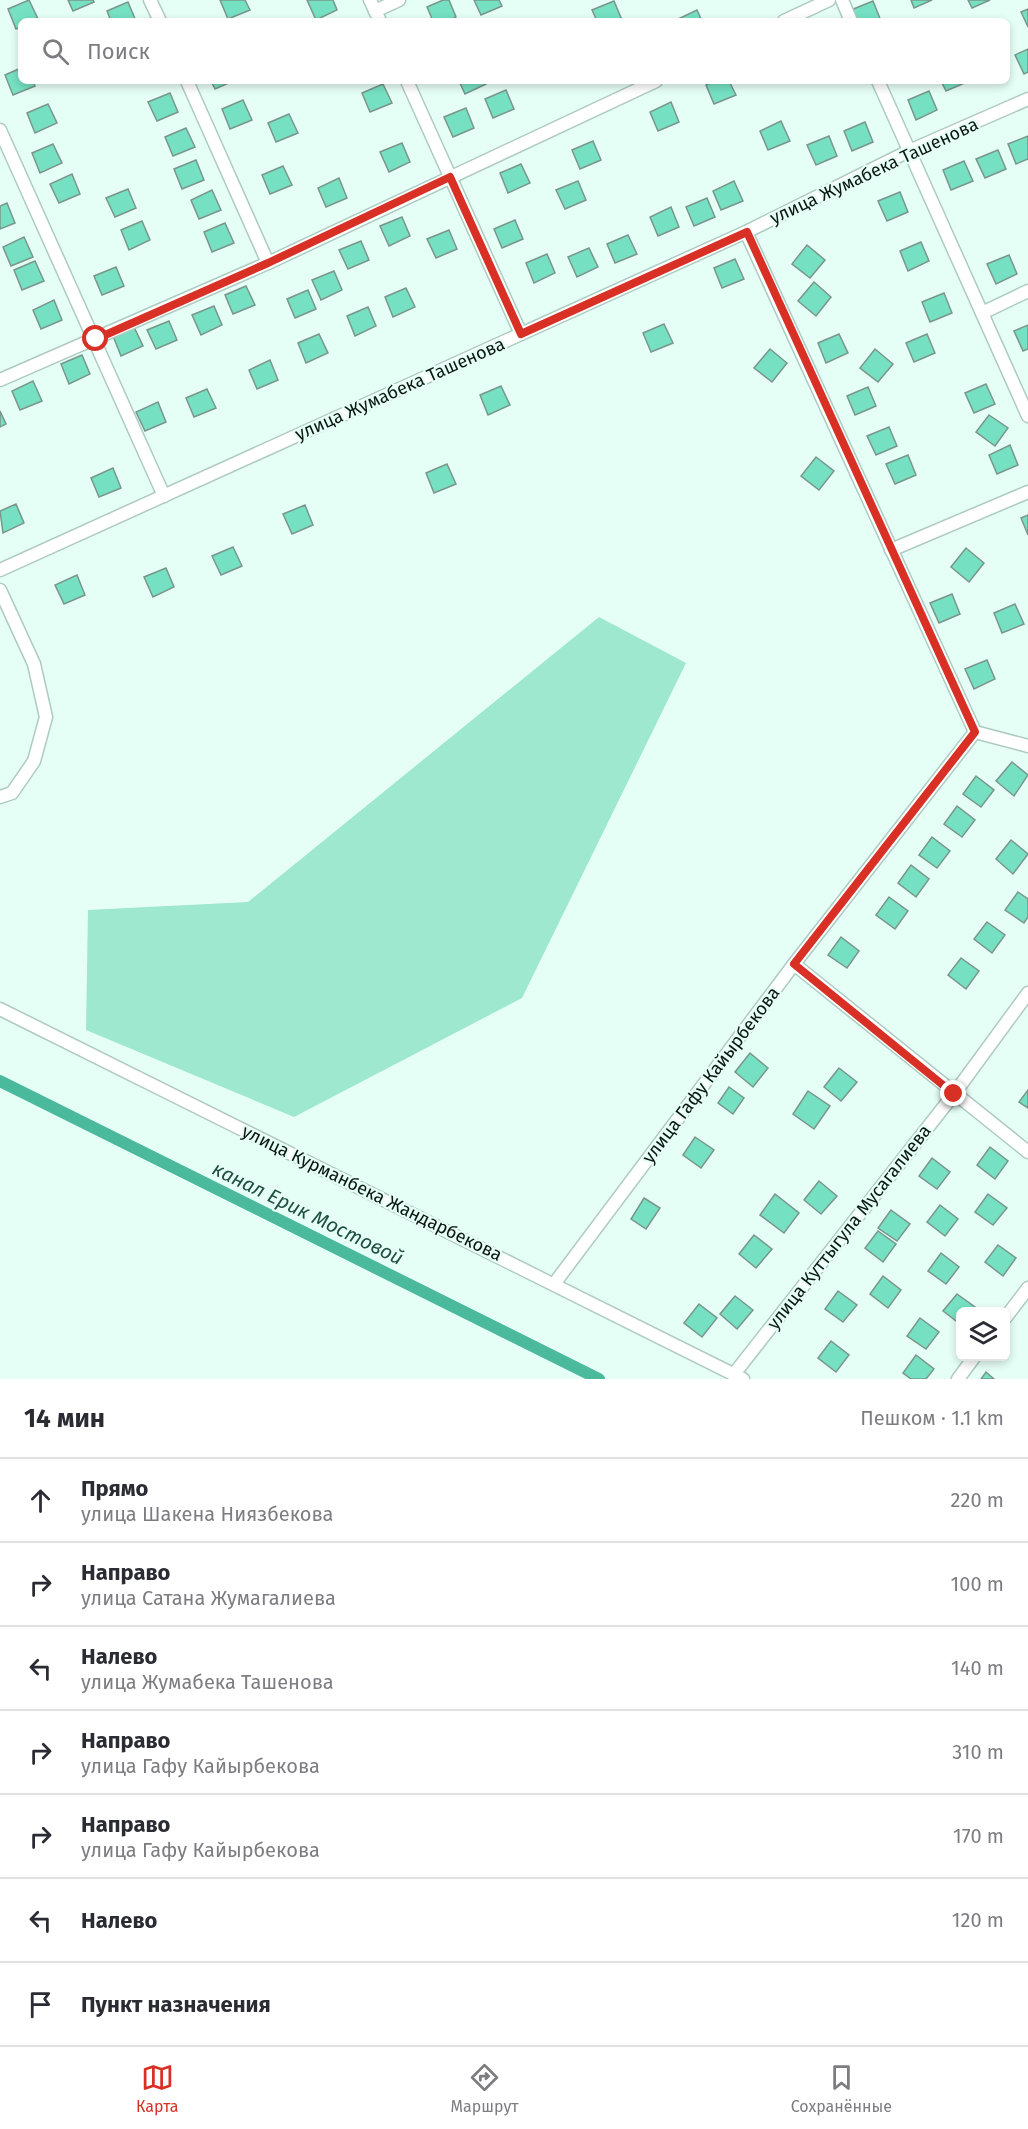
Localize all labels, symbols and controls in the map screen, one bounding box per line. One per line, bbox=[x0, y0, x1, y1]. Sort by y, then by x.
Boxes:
search box bbox=[18, 18, 1010, 84]
icon: search bbox=[39, 35, 72, 68]
text: Поиск bbox=[87, 38, 150, 65]
street label: улица Жумабека Ташенова bbox=[766, 113, 982, 229]
route start bbox=[82, 325, 108, 351]
street label: улица Жумабека Ташенова bbox=[292, 333, 508, 445]
street label: улица Гафу Кайырбекова bbox=[638, 983, 784, 1167]
route end bbox=[940, 1080, 966, 1106]
street label: улица Курманбека Жандарбекова bbox=[238, 1120, 506, 1266]
street label: улица Куттыгула Мусагалиева bbox=[762, 1120, 936, 1334]
water label: канал Ерик Мостовой bbox=[208, 1156, 408, 1270]
map controls bbox=[956, 1307, 1010, 1361]
button: layers bbox=[956, 1307, 1010, 1361]
text: 14 мин bbox=[24, 1403, 105, 1434]
text: Пешком · 1.1 km bbox=[860, 1406, 1004, 1430]
text: Прямо bbox=[81, 1475, 148, 1502]
icon: ahead bbox=[24, 1484, 57, 1517]
text: 220 m bbox=[951, 1488, 1004, 1512]
text: улица Шакена Ниязбекова bbox=[81, 1502, 333, 1526]
text: Направо bbox=[81, 1559, 170, 1586]
icon: right bbox=[24, 1568, 57, 1601]
text: 100 m bbox=[951, 1572, 1004, 1596]
text: улица Сатана Жумагалиева bbox=[81, 1586, 336, 1610]
text: Налево bbox=[81, 1643, 157, 1670]
icon: left bbox=[24, 1652, 57, 1685]
text: 140 m bbox=[951, 1656, 1004, 1680]
text: улица Жумабека Ташенова bbox=[81, 1670, 334, 1694]
text: Направо bbox=[81, 1727, 170, 1754]
icon: right bbox=[24, 1736, 57, 1769]
text: 310 m bbox=[952, 1740, 1004, 1764]
text: улица Гафу Кайырбекова bbox=[81, 1754, 320, 1778]
text: Направо bbox=[81, 1811, 170, 1838]
icon: right bbox=[24, 1820, 57, 1853]
text: 170 m bbox=[953, 1824, 1004, 1848]
text: улица Гафу Кайырбекова bbox=[81, 1838, 320, 1862]
icon: left bbox=[24, 1904, 57, 1937]
text: Налево bbox=[81, 1907, 157, 1934]
text: 120 m bbox=[952, 1908, 1004, 1932]
icon: arrive bbox=[24, 1988, 57, 2021]
text: Пункт назначения bbox=[81, 1991, 271, 2018]
tab: Карта bbox=[136, 2061, 178, 2116]
tab: Маршрут bbox=[451, 2061, 519, 2116]
tab: Сохранённые bbox=[791, 2061, 892, 2116]

